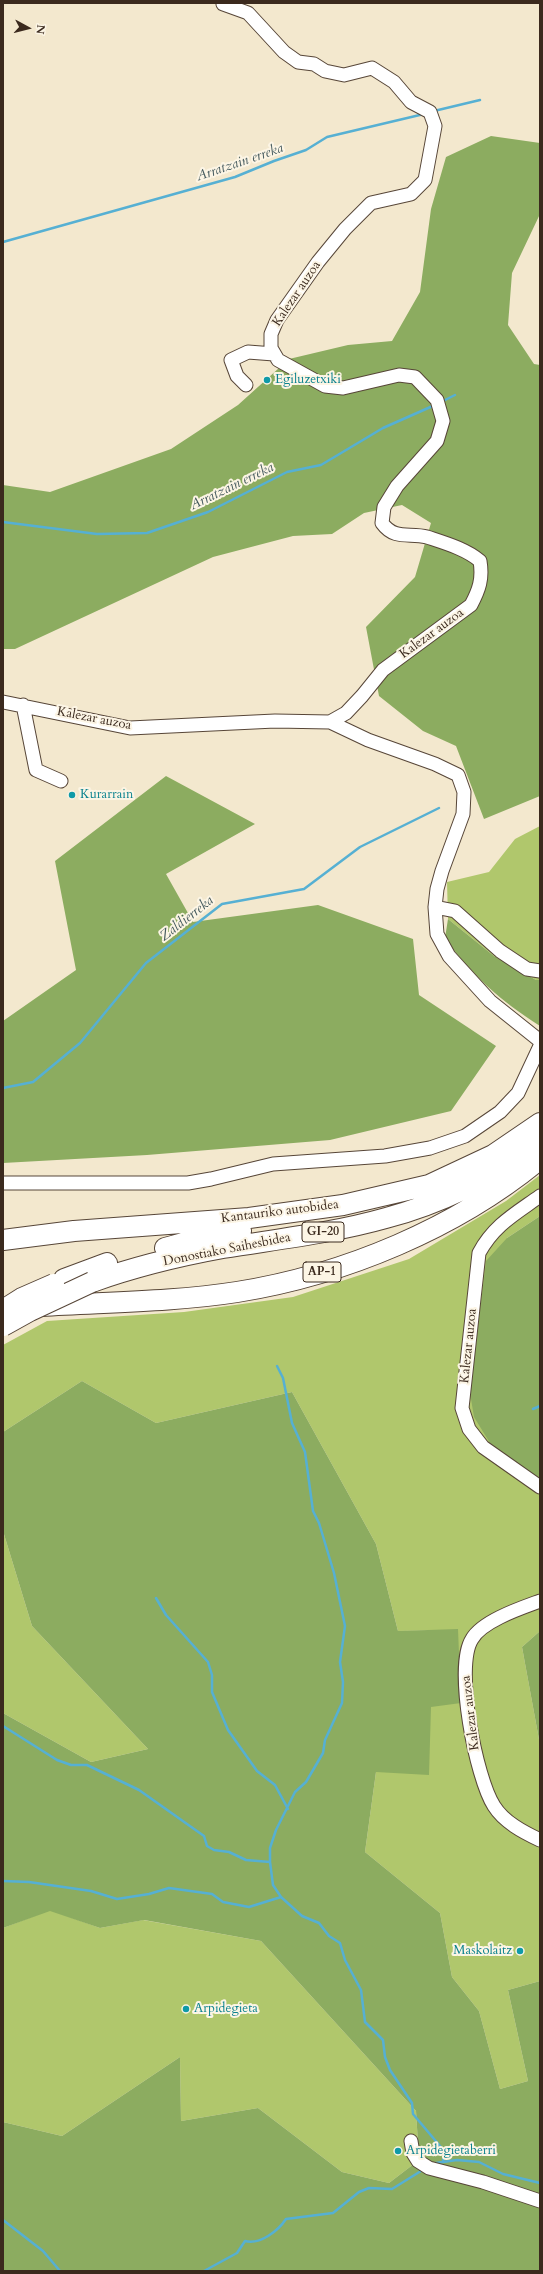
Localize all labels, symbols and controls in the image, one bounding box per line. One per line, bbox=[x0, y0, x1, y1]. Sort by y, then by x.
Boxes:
north arrow bbox=[8, 8, 48, 48]
text: N bbox=[32, 24, 48, 35]
water label: Arratzain erreka bbox=[194, 140, 286, 186]
street label: Kalezar auzoa bbox=[269, 258, 325, 330]
place label: Egiluzetxiki bbox=[275, 372, 341, 388]
marker: Egiluzetxiki bbox=[262, 375, 272, 385]
water label: Arratzain erreka bbox=[187, 460, 277, 514]
street label: Kalezar auzoa bbox=[397, 606, 467, 662]
street label: Kalezar auzoa bbox=[56, 704, 132, 734]
place label: Kurarrain bbox=[80, 787, 133, 803]
marker: Kurarrain bbox=[67, 790, 77, 800]
water label: Zaldierreka bbox=[157, 893, 217, 945]
street label: Kantauriko autobidea bbox=[220, 1197, 340, 1227]
road number: GI-20 bbox=[302, 1222, 344, 1242]
street label: Donostiako Saihesbidea bbox=[162, 1230, 292, 1270]
road number: AP-1 bbox=[303, 1262, 341, 1282]
street label: Kalezar auzoa bbox=[457, 1308, 481, 1384]
street label: Kalezar auzoa bbox=[459, 1675, 483, 1751]
place label: Maskolaitz bbox=[453, 1943, 512, 1959]
marker: Maskolaitz bbox=[515, 1946, 525, 1956]
place label: Arpidegieta bbox=[194, 2001, 258, 2017]
marker: Arpidegieta bbox=[181, 2004, 191, 2014]
place label: Arpidegietaberri bbox=[406, 2143, 496, 2159]
marker: Arpidegietaberri bbox=[393, 2146, 403, 2156]

